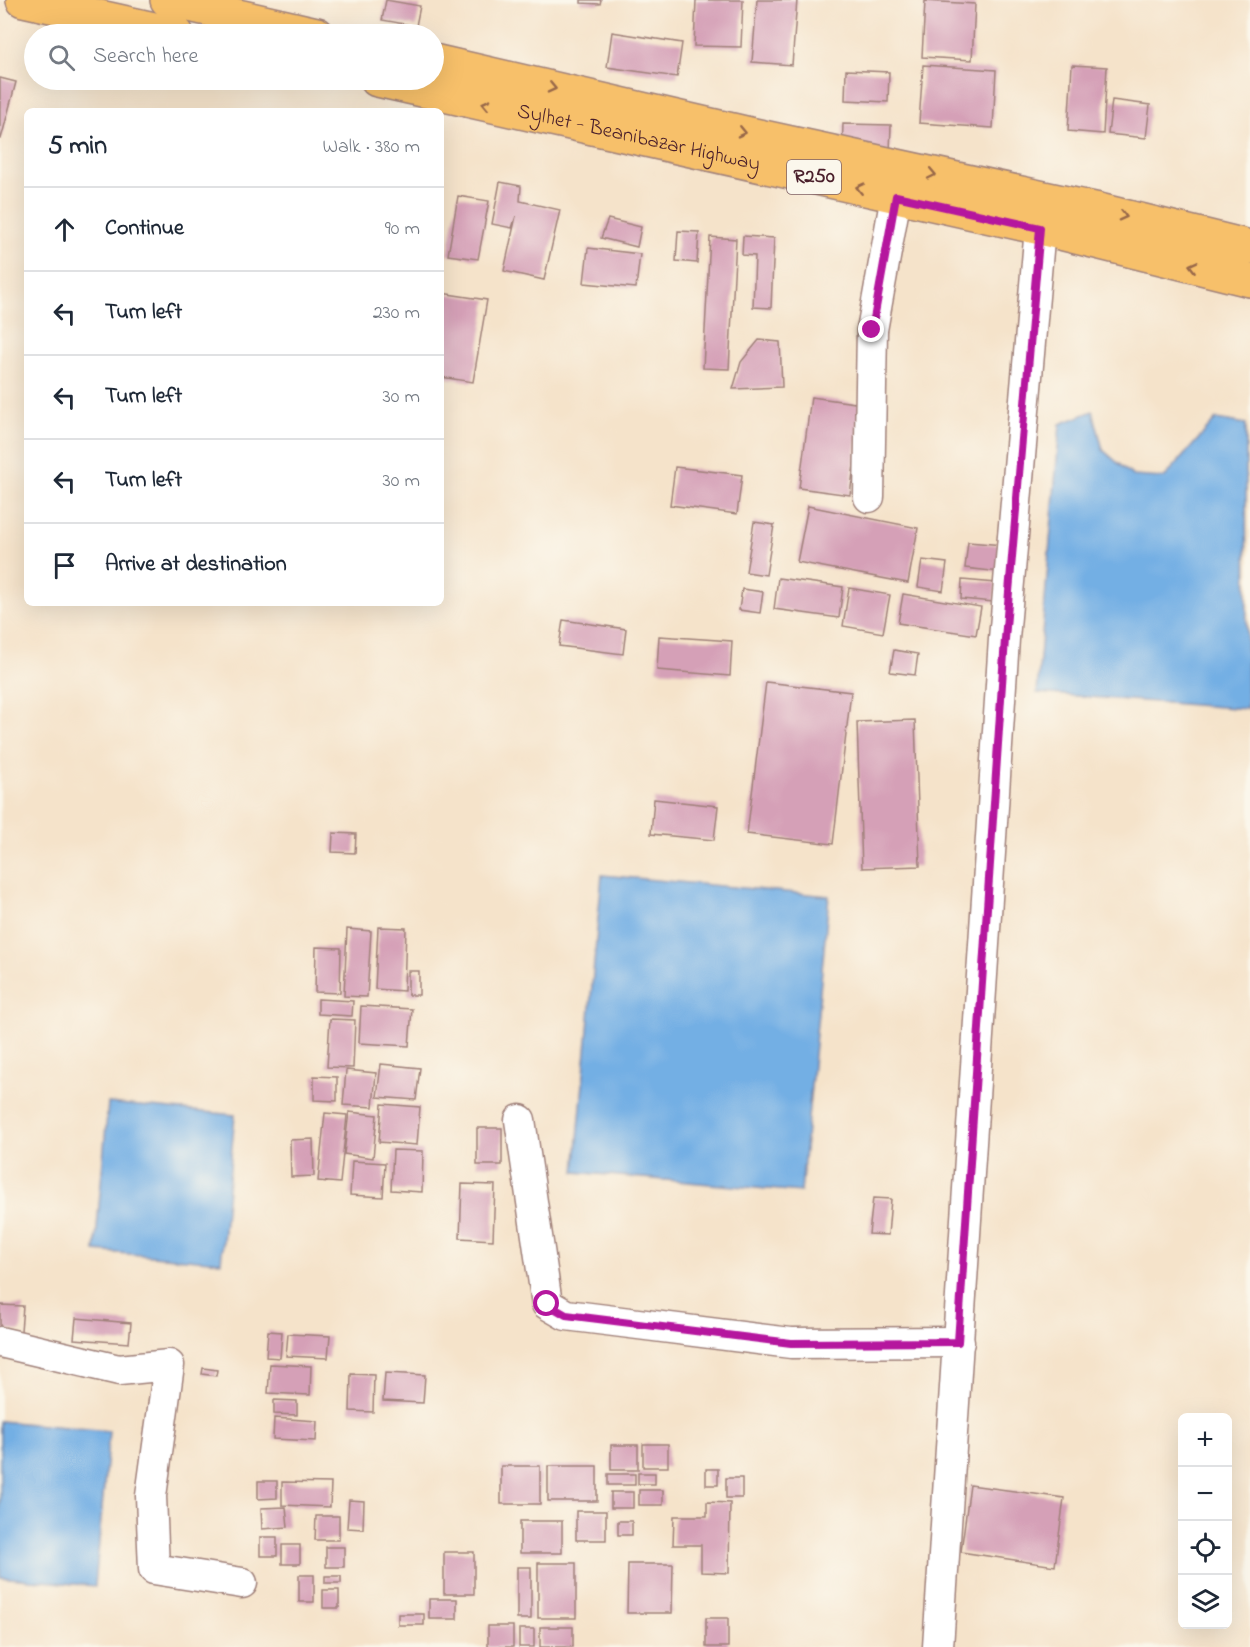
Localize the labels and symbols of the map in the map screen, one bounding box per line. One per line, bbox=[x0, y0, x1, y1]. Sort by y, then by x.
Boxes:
one-way arrow bbox=[547, 81, 557, 94]
street label: Sylhet - Beanibazar Highway bbox=[514, 97, 763, 182]
one-way arrow bbox=[481, 98, 491, 111]
one-way arrow bbox=[737, 125, 747, 138]
road number: R250 bbox=[787, 160, 841, 194]
one-way arrow bbox=[927, 167, 937, 180]
one-way arrow bbox=[856, 182, 866, 195]
one-way arrow bbox=[1118, 208, 1128, 221]
one-way arrow bbox=[1188, 260, 1198, 273]
route end bbox=[858, 316, 884, 342]
route start bbox=[533, 1290, 559, 1316]

